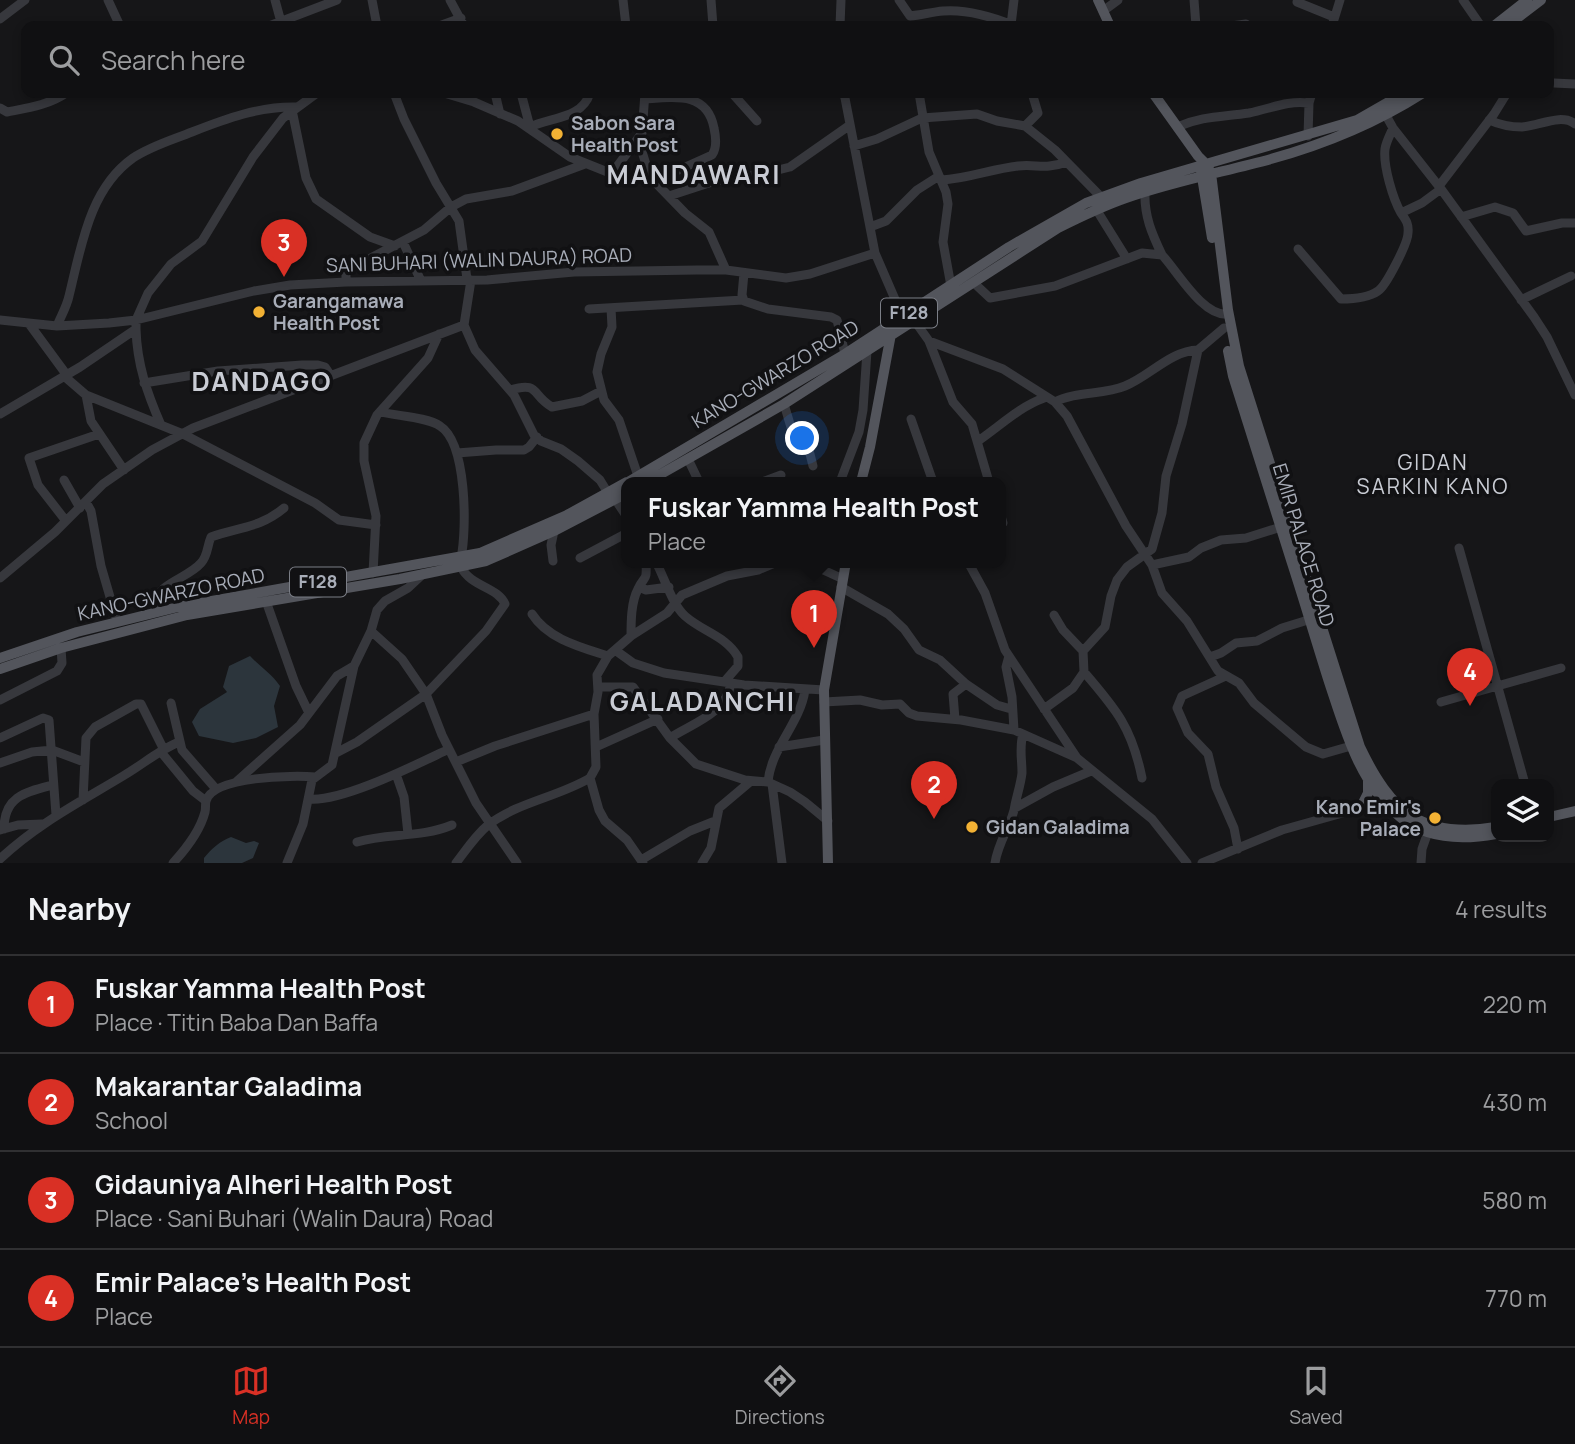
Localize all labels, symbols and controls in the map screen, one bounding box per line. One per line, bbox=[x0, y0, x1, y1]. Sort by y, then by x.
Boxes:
search box bbox=[21, 21, 1554, 98]
icon: search bbox=[45, 41, 83, 79]
text: Search here bbox=[101, 42, 246, 78]
place label: Sabon Sara Health Post bbox=[571, 110, 678, 158]
marker: Sabon Sara Health Post bbox=[549, 126, 565, 142]
district label: MANDAWARI bbox=[606, 156, 782, 192]
pin: 3 bbox=[261, 219, 307, 277]
street label: SANI BUHARI (WALIN DAURA) ROAD bbox=[326, 242, 632, 278]
place label: Garangamawa Health Post bbox=[273, 288, 404, 336]
road number: F128 bbox=[881, 298, 937, 328]
marker: Garangamawa Health Post bbox=[251, 304, 267, 320]
street label: KANO-GWARZO ROAD bbox=[687, 314, 863, 434]
district label: DANDAGO bbox=[192, 363, 332, 399]
your location bbox=[785, 421, 819, 455]
district label: GIDAN SARKIN KANO bbox=[1357, 448, 1509, 500]
street label: EMIR PALACE ROAD bbox=[1267, 460, 1341, 630]
popup bbox=[621, 477, 1006, 568]
text: Fuskar Yamma Health Post bbox=[648, 489, 979, 525]
text: Place bbox=[648, 525, 706, 557]
street label: KANO-GWARZO ROAD bbox=[75, 561, 267, 627]
road number: F128 bbox=[290, 568, 346, 596]
pin: 1 bbox=[791, 590, 837, 648]
pin: 4 bbox=[1447, 648, 1493, 706]
district label: GALADANCHI bbox=[610, 683, 796, 719]
pin: 2 bbox=[911, 761, 957, 819]
map controls bbox=[1491, 779, 1554, 842]
button: layers bbox=[1491, 779, 1554, 842]
place label: Kano Emir's Palace bbox=[1316, 794, 1421, 842]
marker: Kano Emir's Palace bbox=[1427, 810, 1443, 826]
place label: Gidan Galadima bbox=[986, 814, 1130, 840]
marker: Gidan Galadima bbox=[964, 819, 980, 835]
text: Nearby bbox=[28, 888, 131, 929]
text: 4 results bbox=[1455, 893, 1547, 925]
text: Fuskar Yamma Health Post bbox=[95, 970, 426, 1006]
text: 1 bbox=[46, 988, 56, 1020]
text: 220 m bbox=[1483, 988, 1547, 1020]
text: Place · Titin Baba Dan Baffa bbox=[95, 1006, 378, 1038]
text: Makarantar Galadima bbox=[95, 1068, 362, 1104]
text: 2 bbox=[44, 1086, 58, 1118]
text: 430 m bbox=[1483, 1086, 1547, 1118]
text: School bbox=[95, 1104, 168, 1136]
text: Gidauniya Alheri Health Post bbox=[95, 1166, 452, 1202]
text: 3 bbox=[44, 1184, 58, 1216]
text: 580 m bbox=[1482, 1184, 1547, 1216]
text: Place · Sani Buhari (Walin Daura) Road bbox=[95, 1202, 493, 1234]
text: Emir Palace's Health Post bbox=[95, 1264, 411, 1300]
text: 4 bbox=[44, 1282, 58, 1314]
text: 770 m bbox=[1485, 1282, 1547, 1314]
text: Place bbox=[95, 1300, 153, 1332]
tab: Map bbox=[232, 1362, 270, 1430]
tab: Directions bbox=[735, 1362, 825, 1430]
tab: Saved bbox=[1289, 1362, 1343, 1430]

